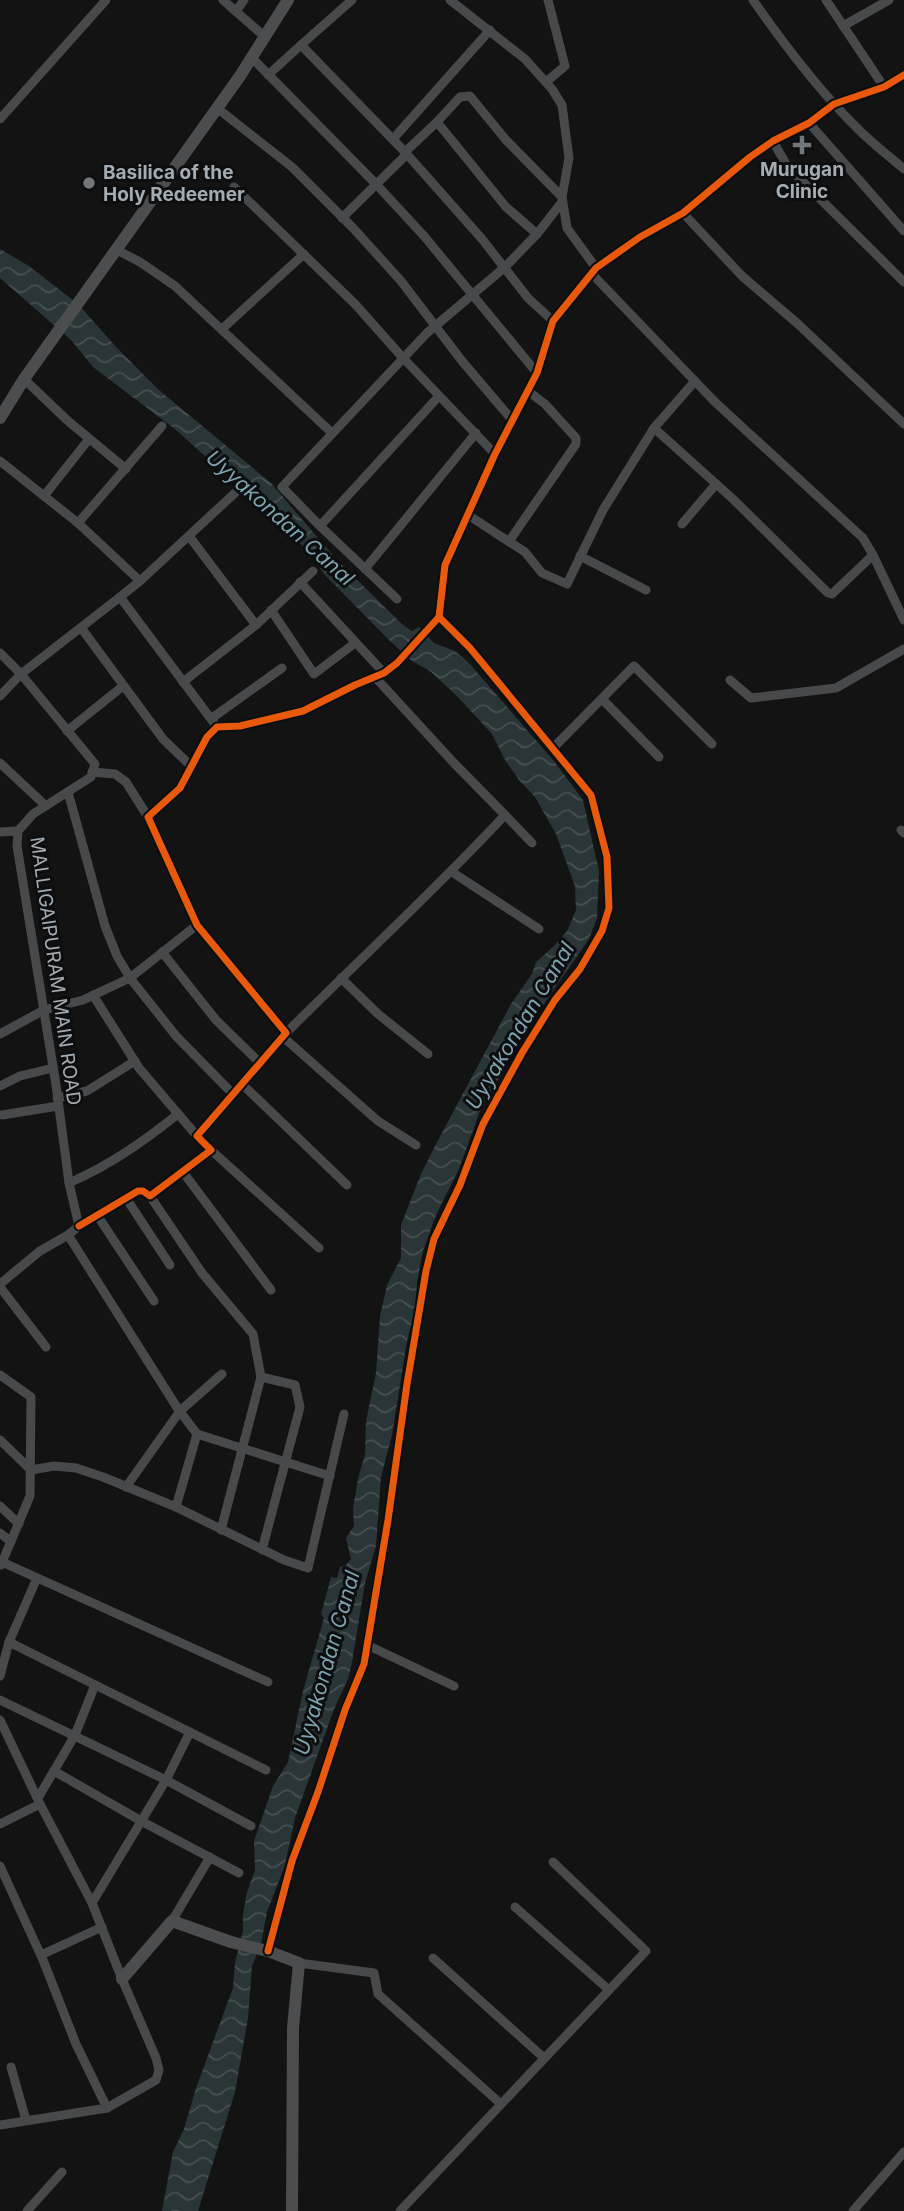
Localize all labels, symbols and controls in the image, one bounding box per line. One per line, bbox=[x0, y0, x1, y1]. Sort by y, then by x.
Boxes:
marker: Murugan Clinic bbox=[792, 135, 812, 155]
place label: Murugan Clinic bbox=[760, 158, 844, 203]
place label: Basilica of the Holy Redeemer bbox=[103, 161, 245, 206]
marker: Basilica of the Holy Redeemer bbox=[81, 175, 97, 191]
water label: Uyyakondan Canal bbox=[201, 445, 360, 591]
street label: MALLIGAIPURAM MAIN ROAD bbox=[25, 835, 86, 1107]
water label: Uyyakondan Canal bbox=[460, 937, 580, 1114]
water label: Uyyakondan Canal bbox=[288, 1567, 365, 1758]

